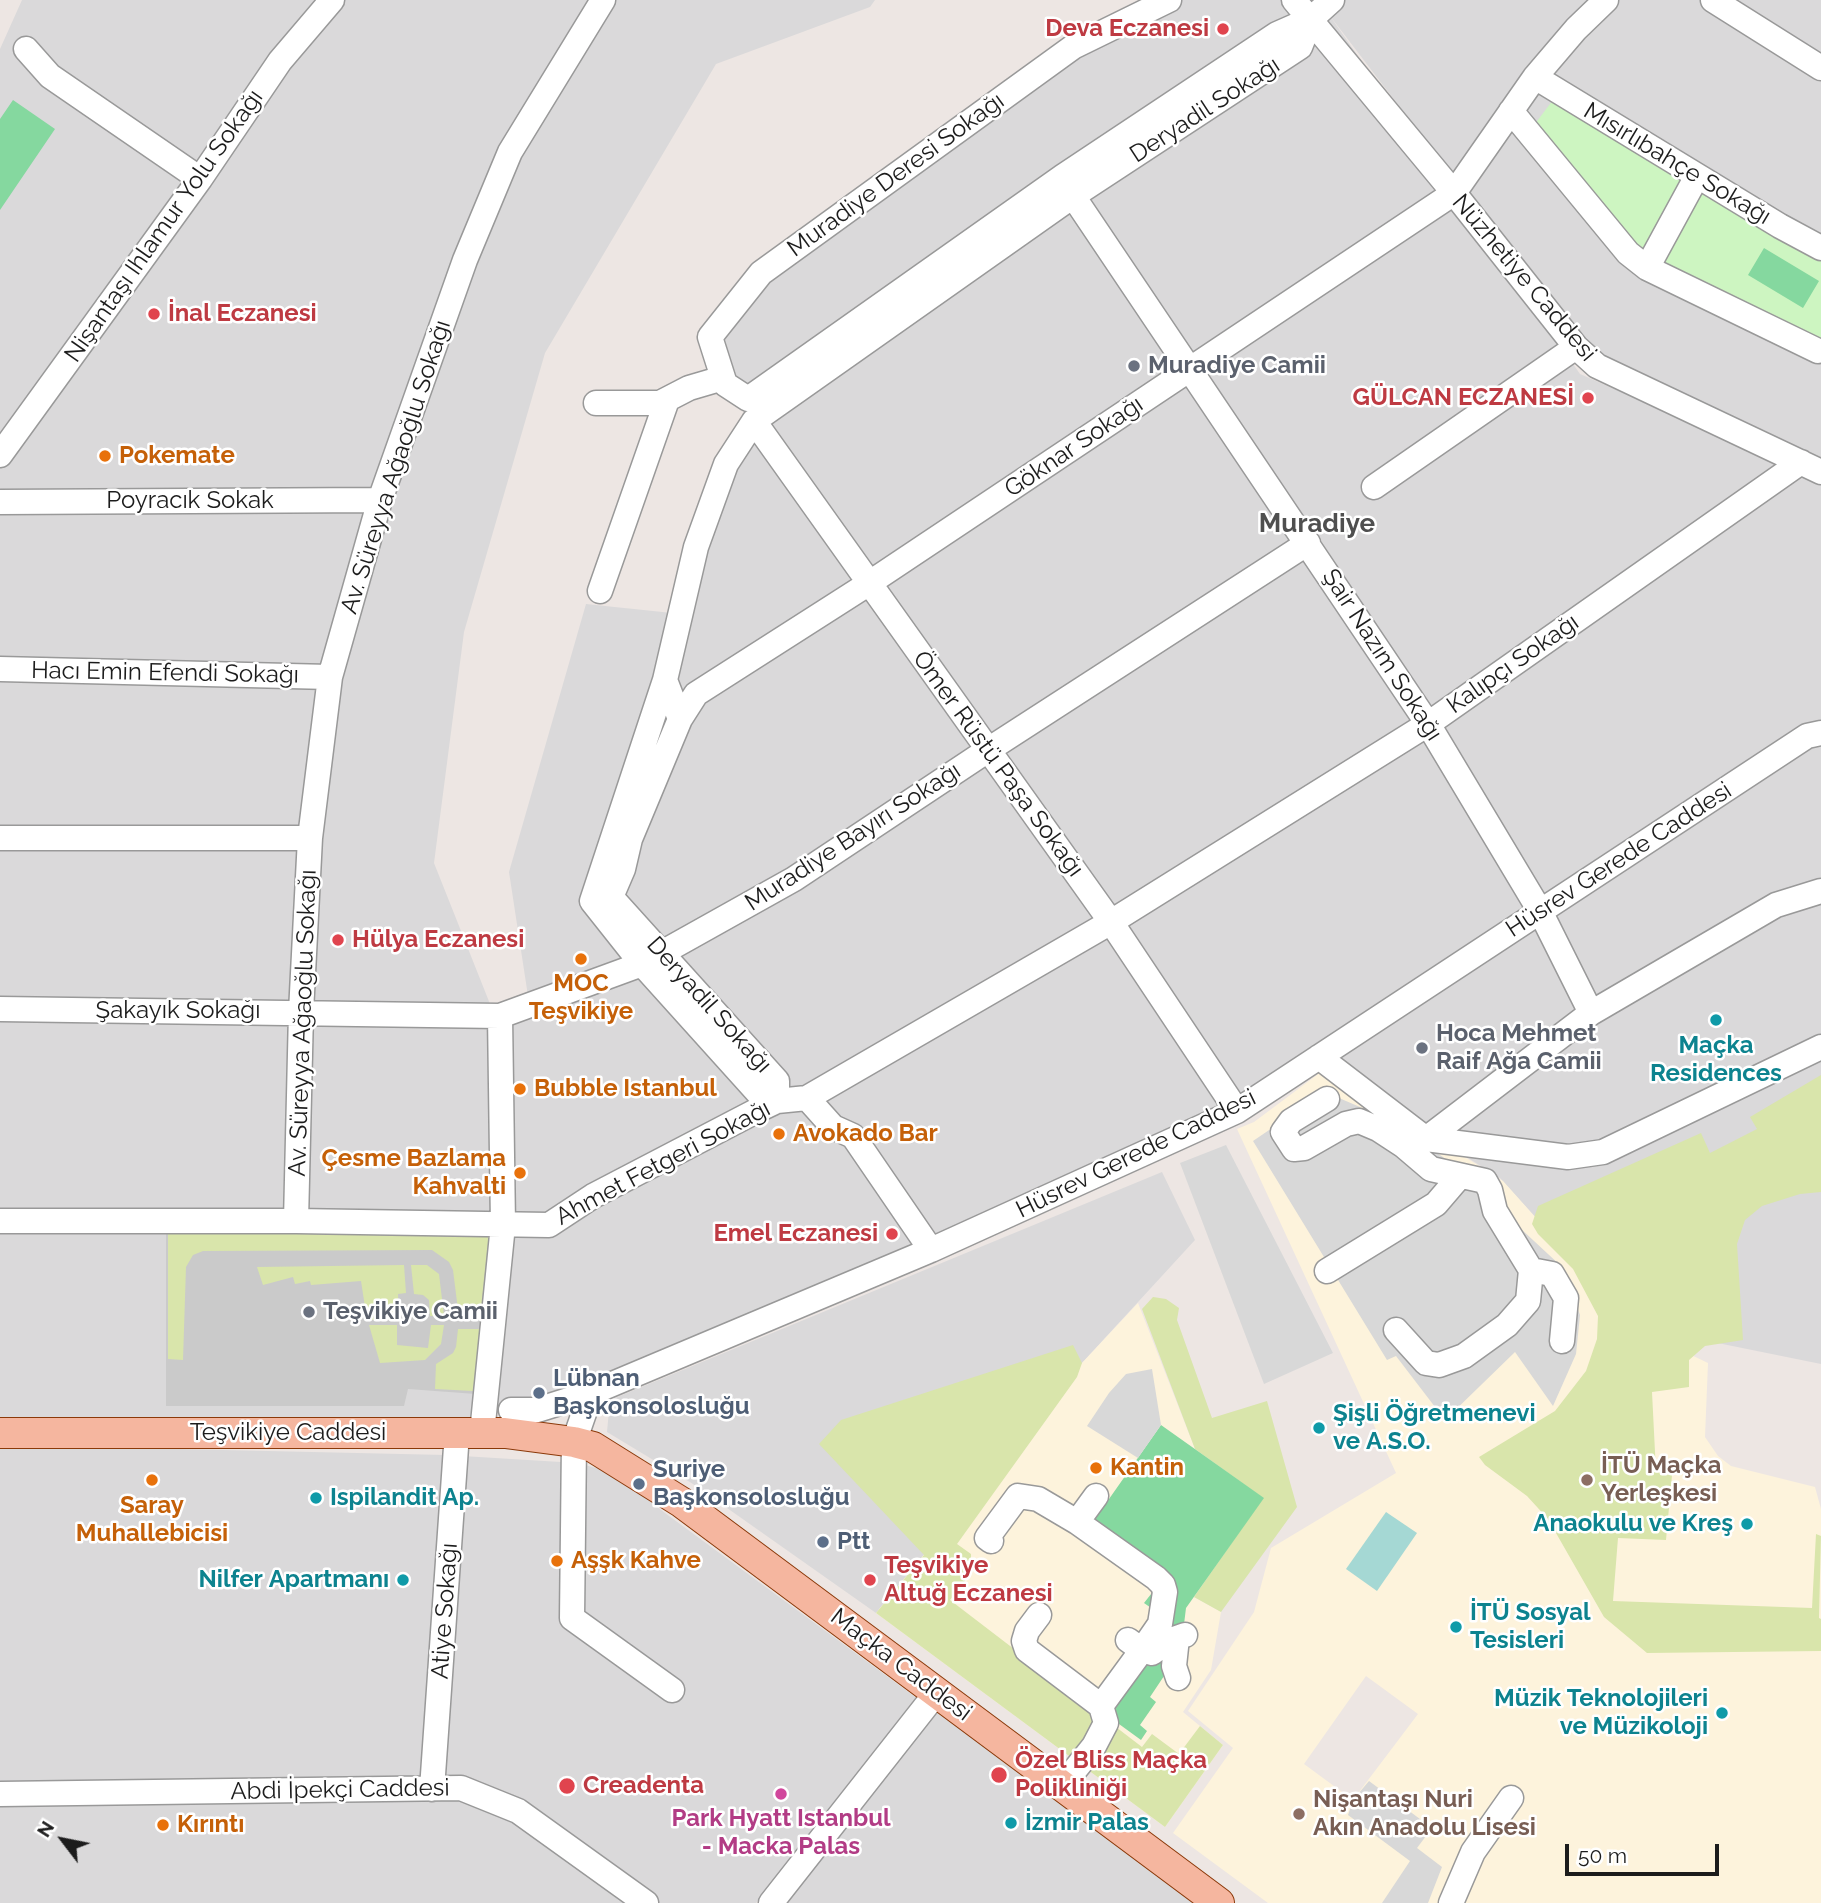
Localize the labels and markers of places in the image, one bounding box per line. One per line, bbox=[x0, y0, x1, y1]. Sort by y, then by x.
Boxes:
place label: Deva Eczanesi bbox=[1045, 15, 1209, 43]
marker: Deva Eczanesi bbox=[1215, 21, 1231, 37]
place label: İnal Eczanesi bbox=[168, 300, 317, 328]
marker: İnal Eczanesi bbox=[146, 306, 162, 322]
place label: Muradiye Camii bbox=[1148, 352, 1326, 380]
marker: Muradiye Camii bbox=[1126, 358, 1142, 374]
place label: GÜLCAN ECZANESİ bbox=[1352, 384, 1574, 412]
marker: GÜLCAN ECZANESİ bbox=[1580, 390, 1596, 406]
place label: Pokemate bbox=[119, 442, 235, 470]
marker: Pokemate bbox=[97, 448, 113, 464]
place label: Hülya Eczanesi bbox=[352, 926, 524, 954]
marker: Hülya Eczanesi bbox=[330, 932, 346, 948]
marker: MOC Teşvikiye bbox=[573, 951, 589, 967]
place label: MOC Teşvikiye bbox=[529, 970, 633, 1026]
marker: Maçka Residences bbox=[1708, 1012, 1724, 1028]
place label: Hoca Mehmet Raif Ağa Camii bbox=[1436, 1020, 1602, 1076]
place label: Maçka Residences bbox=[1650, 1032, 1782, 1088]
marker: Hoca Mehmet Raif Ağa Camii bbox=[1414, 1040, 1430, 1056]
place label: Bubble Istanbul bbox=[534, 1075, 717, 1103]
marker: Bubble Istanbul bbox=[512, 1081, 528, 1097]
place label: Avokado Bar bbox=[793, 1120, 938, 1148]
marker: Avokado Bar bbox=[771, 1126, 787, 1142]
place label: Çesme Bazlama Kahvalti bbox=[321, 1145, 506, 1201]
marker: Çesme Bazlama Kahvalti bbox=[512, 1165, 528, 1181]
place label: Emel Eczanesi bbox=[713, 1220, 878, 1248]
marker: Emel Eczanesi bbox=[884, 1226, 900, 1242]
place label: Teşvikiye Camii bbox=[323, 1298, 498, 1326]
marker: Teşvikiye Camii bbox=[301, 1304, 317, 1320]
place label: Lübnan Başkonsolosluğu bbox=[553, 1365, 750, 1421]
marker: Lübnan Başkonsolosluğu bbox=[531, 1385, 547, 1401]
place label: Şişli Öğretmenevi ve A.S.O. bbox=[1333, 1400, 1536, 1456]
marker: Şişli Öğretmenevi ve A.S.O. bbox=[1311, 1420, 1327, 1436]
place label: İTÜ Maçka Yerleşkesi bbox=[1601, 1452, 1721, 1508]
place label: Kantin bbox=[1110, 1454, 1184, 1482]
place label: Suriye Başkonsolosluğu bbox=[653, 1456, 850, 1512]
marker: Kantin bbox=[1088, 1460, 1104, 1476]
marker: Saray Muhallebicisi bbox=[144, 1472, 160, 1488]
marker: İTÜ Maçka Yerleşkesi bbox=[1579, 1472, 1595, 1488]
marker: Suriye Başkonsolosluğu bbox=[631, 1476, 647, 1492]
place label: Ispilandit Ap. bbox=[330, 1484, 479, 1512]
marker: Ispilandit Ap. bbox=[308, 1490, 324, 1506]
place label: Saray Muhallebicisi bbox=[76, 1492, 228, 1548]
place label: Anaokulu ve Kreş bbox=[1533, 1510, 1733, 1538]
marker: Anaokulu ve Kreş bbox=[1739, 1516, 1755, 1532]
place label: Ptt bbox=[837, 1528, 870, 1556]
marker: Ptt bbox=[815, 1534, 831, 1550]
place label: Aşşk Kahve bbox=[571, 1547, 701, 1575]
place label: Teşvikiye Altuğ Eczanesi bbox=[884, 1552, 1053, 1608]
marker: Aşşk Kahve bbox=[549, 1553, 565, 1569]
place label: Nilfer Apartmanı bbox=[199, 1566, 389, 1594]
marker: Nilfer Apartmanı bbox=[395, 1572, 411, 1588]
marker: Teşvikiye Altuğ Eczanesi bbox=[862, 1572, 878, 1588]
place label: İTÜ Sosyal Tesisleri bbox=[1470, 1599, 1591, 1655]
marker: İTÜ Sosyal Tesisleri bbox=[1448, 1619, 1464, 1635]
place label: Müzik Teknolojileri ve Müzikoloji bbox=[1494, 1685, 1708, 1741]
marker: Müzik Teknolojileri ve Müzikoloji bbox=[1714, 1705, 1730, 1721]
place label: Özel Bliss Maçka Polikliniği bbox=[1015, 1747, 1207, 1803]
marker: Özel Bliss Maçka Polikliniği bbox=[989, 1765, 1009, 1785]
place label: Creadenta bbox=[583, 1772, 704, 1800]
marker: Creadenta bbox=[557, 1776, 577, 1796]
marker: Park Hyatt Istanbul - Macka Palas bbox=[773, 1786, 789, 1802]
place label: Nişantaşı Nuri Akın Anadolu Lisesi bbox=[1313, 1786, 1536, 1842]
place label: Park Hyatt Istanbul - Macka Palas bbox=[671, 1805, 891, 1861]
marker: Nişantaşı Nuri Akın Anadolu Lisesi bbox=[1291, 1806, 1307, 1822]
place label: İzmir Palas bbox=[1025, 1809, 1149, 1837]
place label: Kırıntı bbox=[177, 1811, 244, 1839]
marker: İzmir Palas bbox=[1003, 1815, 1019, 1831]
marker: Kırıntı bbox=[155, 1817, 171, 1833]

